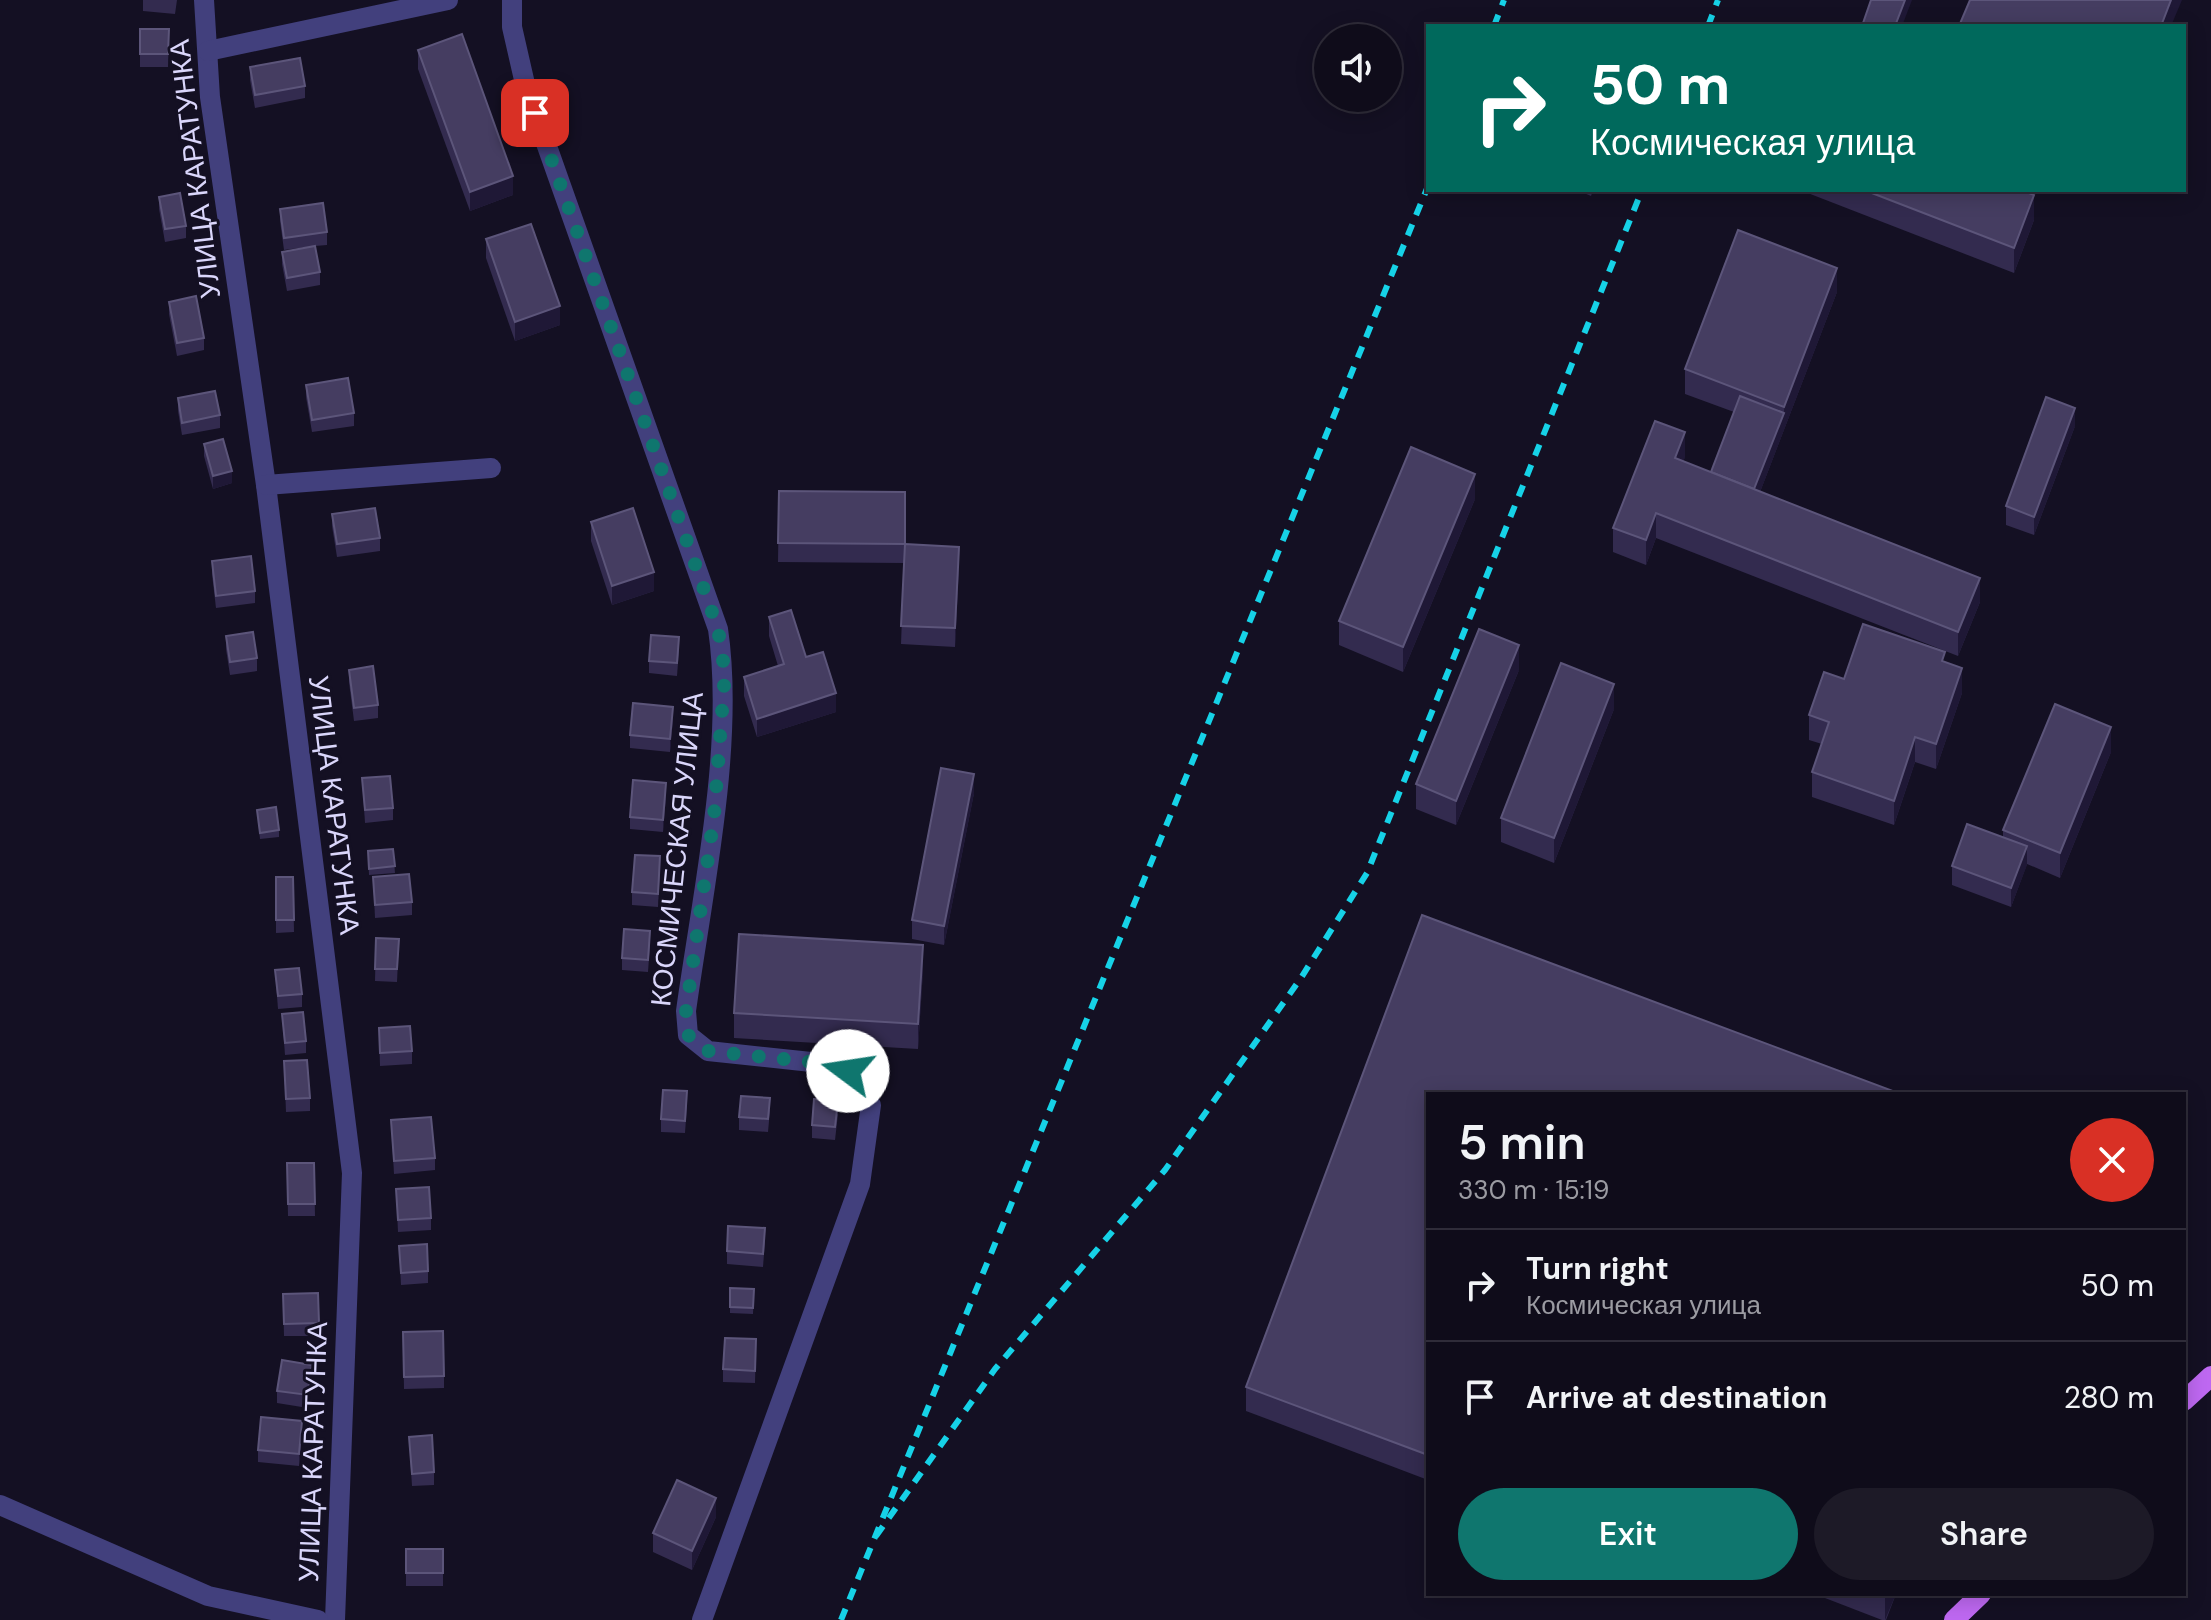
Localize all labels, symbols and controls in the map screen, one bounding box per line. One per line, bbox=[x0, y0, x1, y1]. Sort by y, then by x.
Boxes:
map controls bbox=[1314, 24, 1402, 112]
button: sound bbox=[1314, 24, 1402, 112]
street label: УЛИЦА КАРАТУНКА bbox=[161, 37, 229, 301]
text: 50 m bbox=[1590, 48, 1730, 121]
icon: right bbox=[1458, 56, 1562, 160]
pin bbox=[501, 79, 569, 147]
icon: arrive bbox=[513, 91, 557, 135]
text: Космическая улица bbox=[1590, 119, 1915, 166]
street label: УЛИЦА КАРАТУНКА bbox=[300, 673, 368, 937]
street label: КОСМИЧЕСКАЯ УЛИЦА bbox=[642, 690, 712, 1008]
position arrow bbox=[806, 1029, 890, 1113]
text: 5 min bbox=[1458, 1111, 1586, 1174]
button: close bbox=[2070, 1118, 2154, 1202]
text: 330 m · 15:19 bbox=[1458, 1173, 1609, 1207]
text: Turn right bbox=[1526, 1249, 1669, 1288]
icon: right bbox=[1458, 1263, 1502, 1307]
text: 50 m bbox=[2080, 1266, 2154, 1305]
text: Космическая улица bbox=[1526, 1288, 1761, 1322]
street label: УЛИЦА КАРАТУНКА bbox=[290, 1321, 336, 1583]
icon: arrive bbox=[1458, 1375, 1502, 1419]
text: Arrive at destination bbox=[1526, 1378, 1827, 1417]
text: 280 m bbox=[2064, 1378, 2154, 1417]
button: Exit bbox=[1458, 1488, 1798, 1580]
button: Share bbox=[1814, 1488, 2154, 1580]

